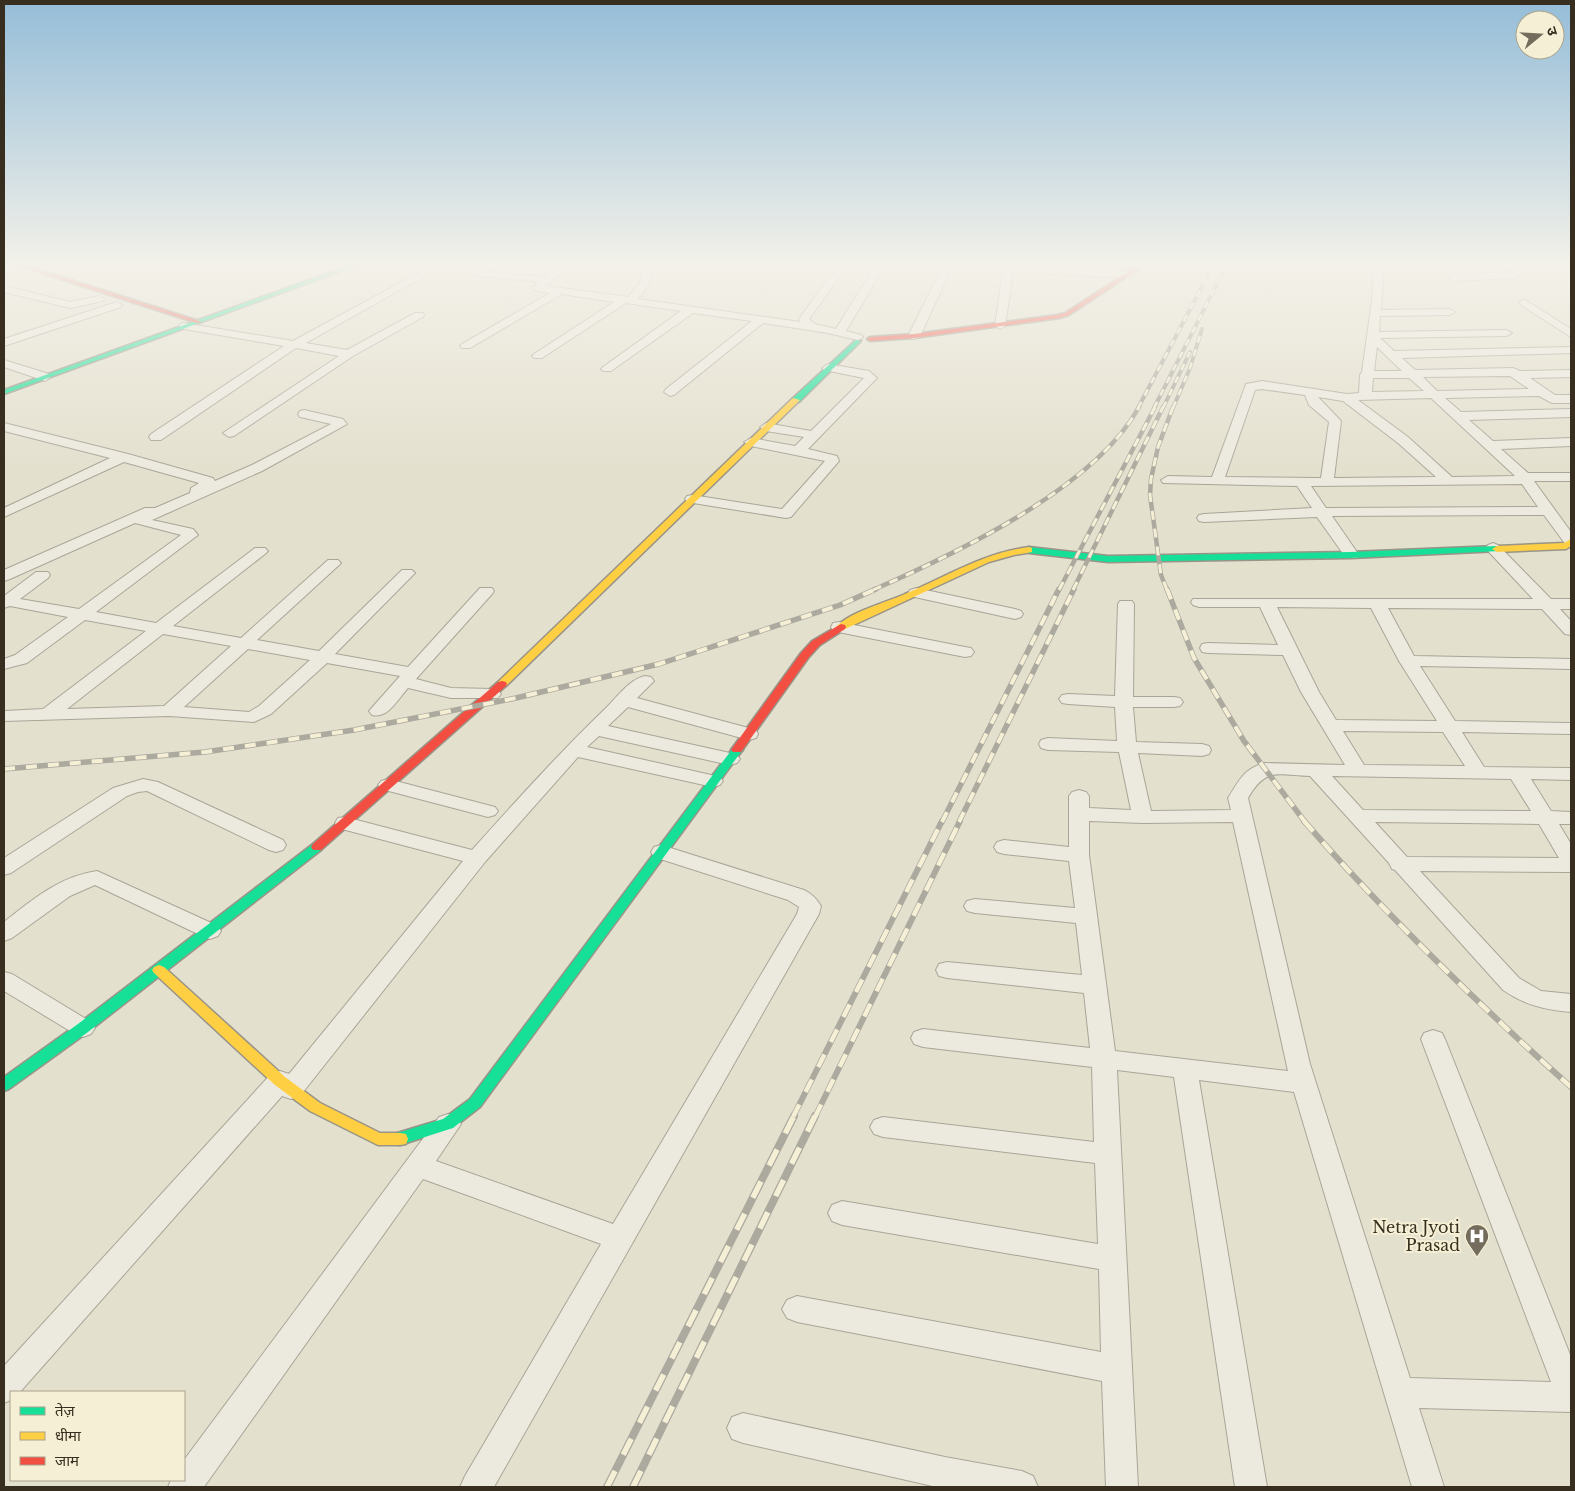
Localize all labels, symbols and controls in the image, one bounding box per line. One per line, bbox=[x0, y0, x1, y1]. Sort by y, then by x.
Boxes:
north arrow bbox=[1515, 10, 1565, 60]
text: उ bbox=[1543, 24, 1562, 38]
place label: Netra Jyoti Prasad bbox=[1372, 1217, 1461, 1255]
hospital icon: Netra Jyoti Prasad bbox=[1464, 1223, 1490, 1257]
legend bbox=[10, 1391, 185, 1481]
text: तेज़ bbox=[55, 1401, 76, 1420]
text: धीमा bbox=[55, 1426, 82, 1445]
text: जाम bbox=[55, 1451, 80, 1470]

